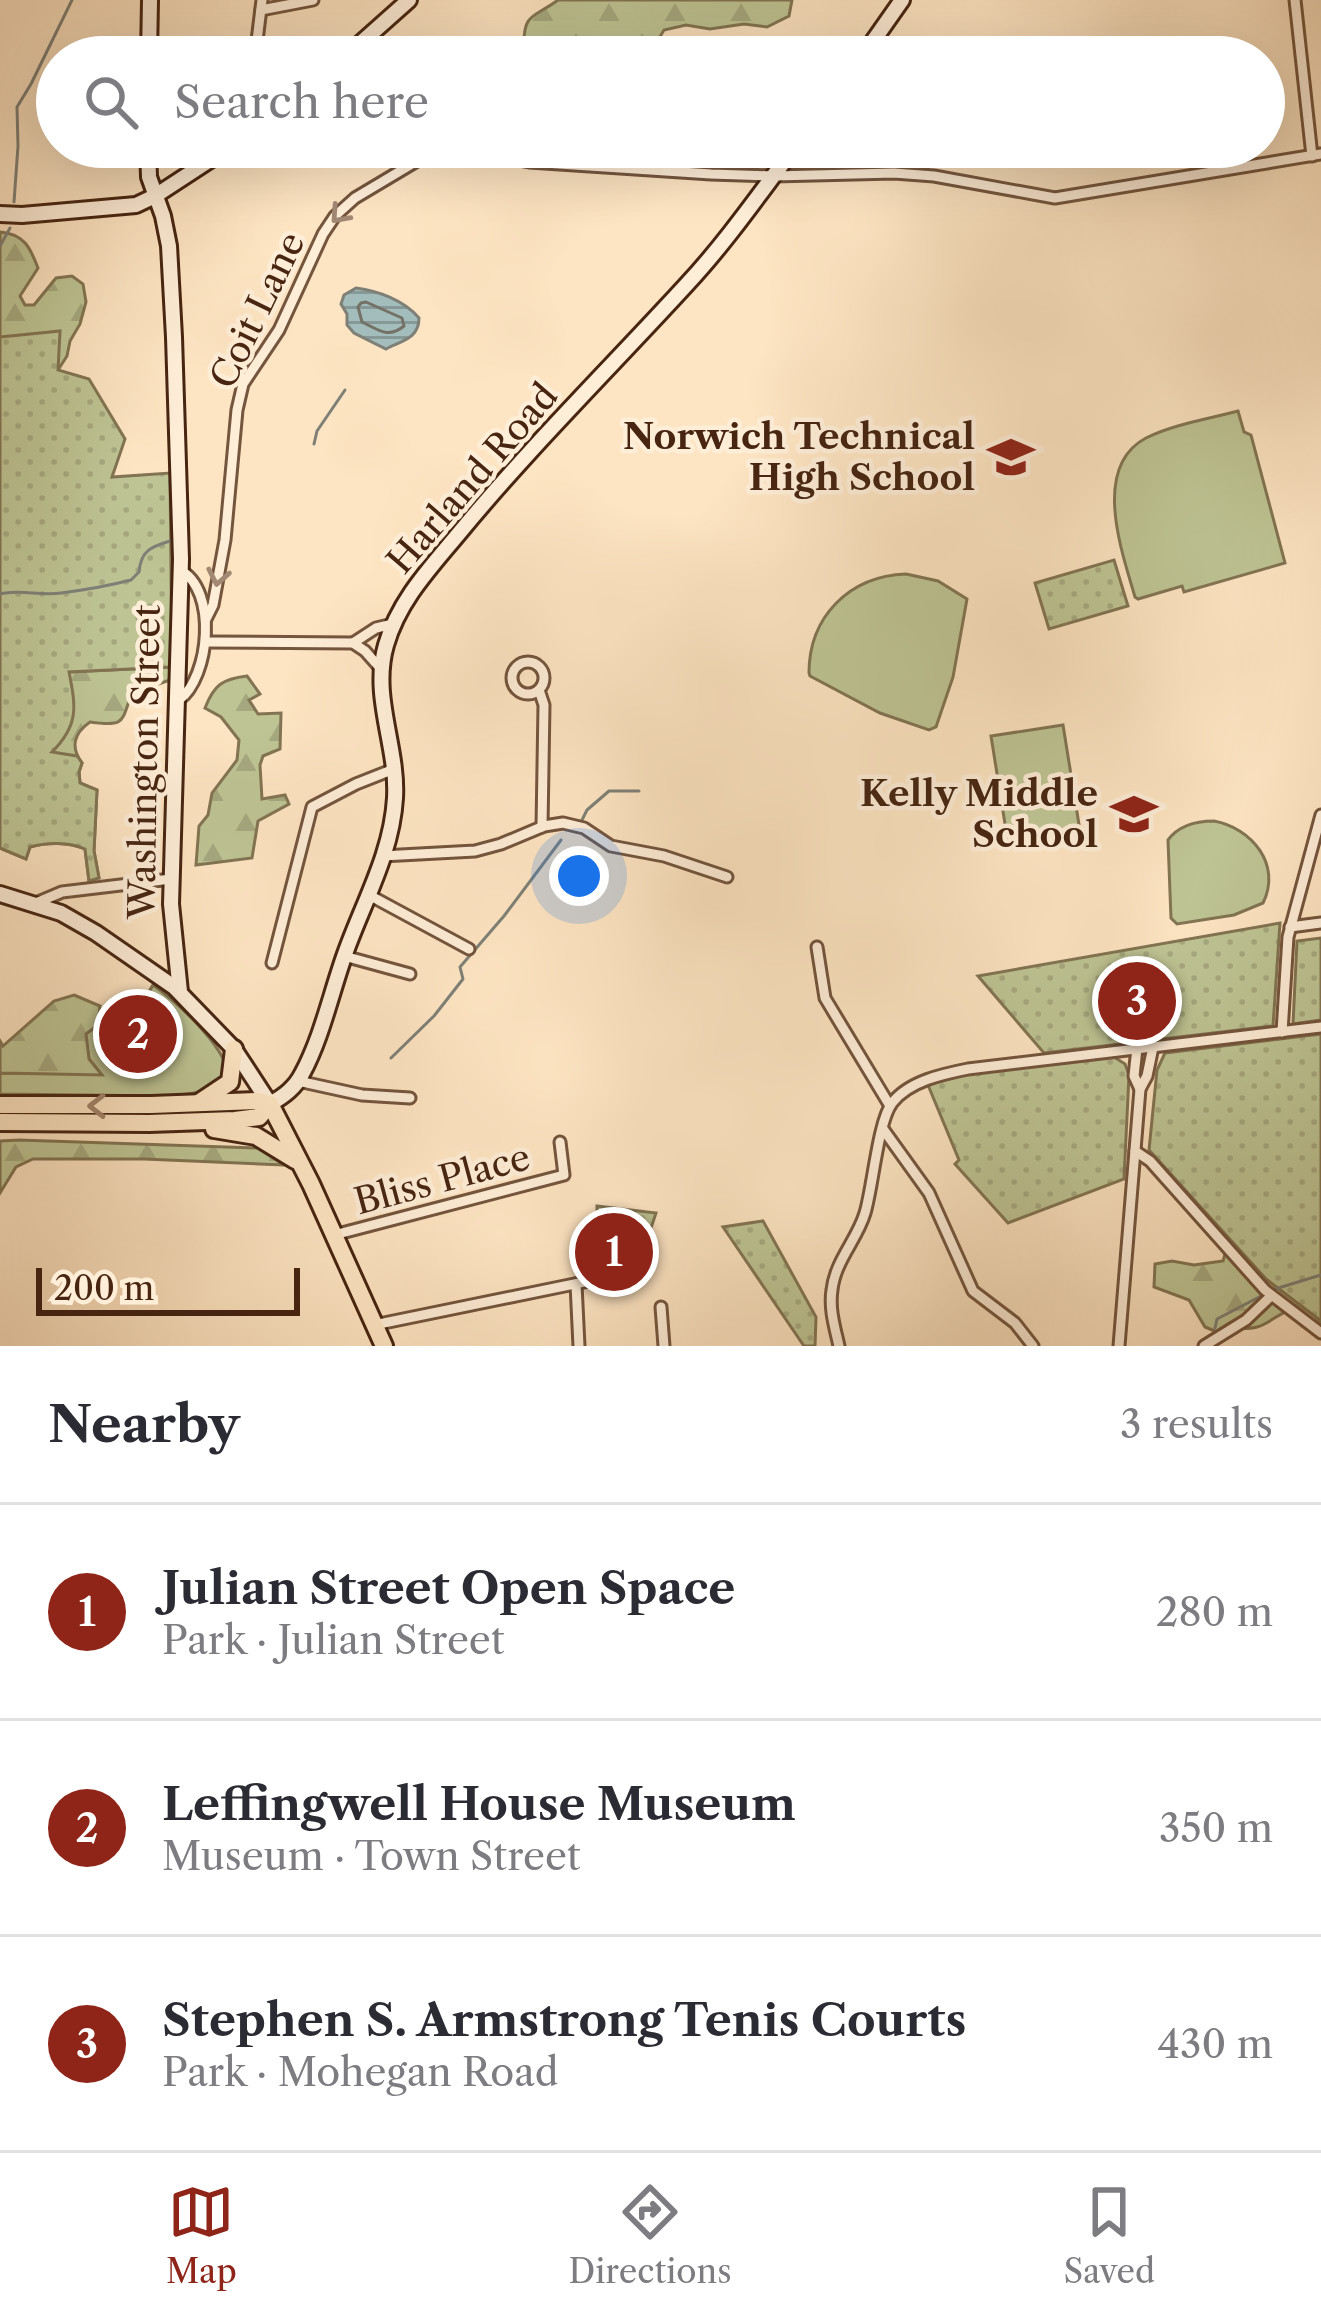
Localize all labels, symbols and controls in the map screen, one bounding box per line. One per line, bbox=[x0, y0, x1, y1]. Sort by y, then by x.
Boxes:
search box bbox=[36, 36, 1285, 168]
icon: search bbox=[78, 69, 144, 135]
text: Search here bbox=[174, 74, 429, 130]
one-way arrow bbox=[332, 202, 353, 223]
street label: Coit Lane bbox=[200, 225, 314, 395]
street label: Harland Road bbox=[377, 374, 567, 582]
place label: Norwich Technical High School bbox=[623, 414, 975, 499]
school or university icon: Norwich Technical High School bbox=[986, 432, 1036, 482]
one-way arrow bbox=[206, 566, 232, 586]
street label: Washington Street bbox=[119, 604, 169, 921]
place label: Kelly Middle School bbox=[860, 771, 1098, 856]
school or university icon: Kelly Middle School bbox=[1109, 789, 1159, 839]
your location bbox=[549, 846, 609, 906]
pin: 3 bbox=[1098, 956, 1176, 1046]
pin: 2 bbox=[99, 989, 177, 1079]
one-way arrow bbox=[87, 1093, 106, 1119]
street label: Bliss Place bbox=[349, 1134, 535, 1224]
pin: 1 bbox=[575, 1207, 653, 1297]
scale bar bbox=[36, 1262, 300, 1315]
text: 200 m bbox=[54, 1268, 154, 1309]
text: Nearby bbox=[48, 1393, 240, 1455]
text: 3 results bbox=[1120, 1400, 1273, 1448]
text: Julian Street Open Space bbox=[162, 1560, 735, 1616]
text: 1 bbox=[78, 1588, 96, 1636]
text: 280 m bbox=[1156, 1588, 1273, 1636]
text: Park · Julian Street bbox=[162, 1616, 505, 1664]
text: Leffingwell House Museum bbox=[162, 1776, 796, 1832]
text: 2 bbox=[75, 1804, 99, 1852]
text: 350 m bbox=[1159, 1804, 1273, 1852]
text: Museum · Town Street bbox=[162, 1832, 581, 1880]
text: Stephen S. Armstrong Tenis Courts bbox=[162, 1992, 966, 2048]
text: 3 bbox=[76, 2020, 98, 2068]
text: 430 m bbox=[1158, 2020, 1273, 2068]
text: Park · Mohegan Road bbox=[162, 2048, 559, 2096]
tab: Map bbox=[166, 2179, 237, 2292]
tab: Directions bbox=[569, 2179, 732, 2292]
tab: Saved bbox=[1063, 2179, 1155, 2292]

